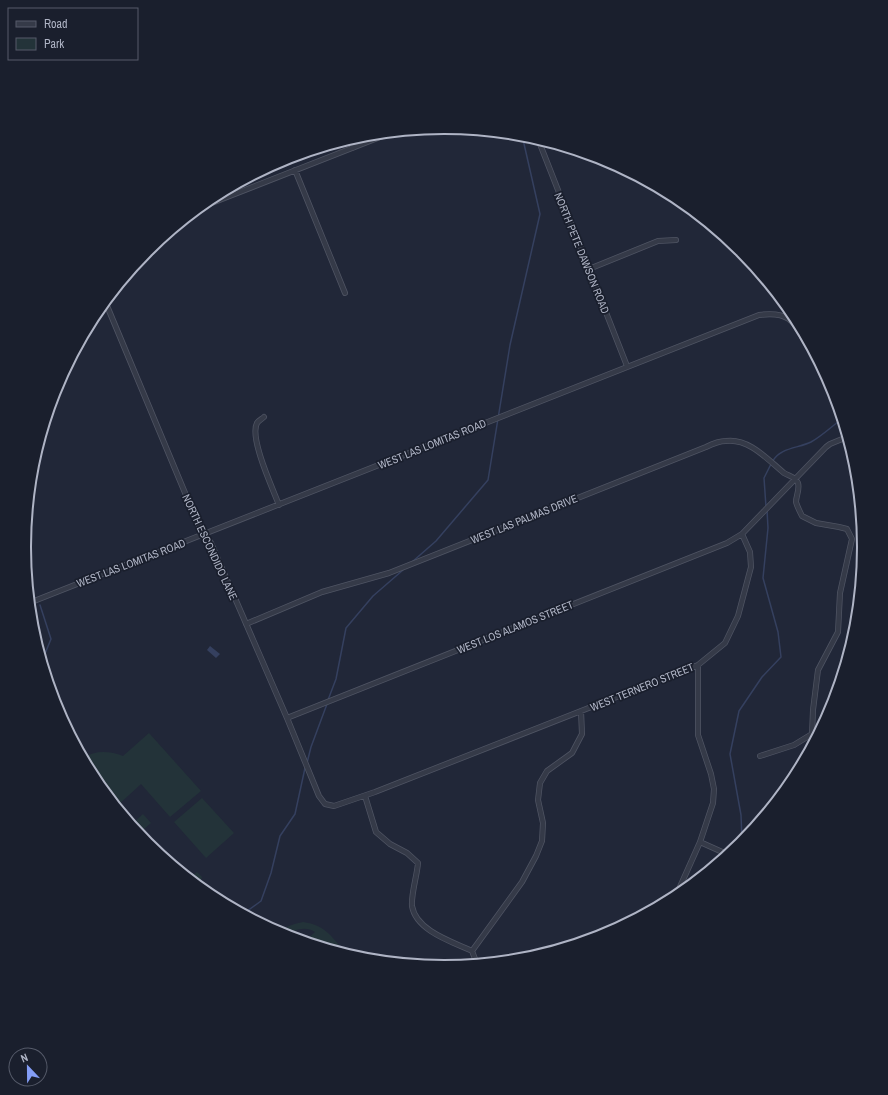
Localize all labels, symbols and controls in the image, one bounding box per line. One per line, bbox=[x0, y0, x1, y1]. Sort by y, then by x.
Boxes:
legend bbox=[8, 8, 138, 60]
text: Road bbox=[44, 16, 68, 32]
text: Park bbox=[44, 36, 64, 52]
street label: NORTH PETE DAWSON ROAD bbox=[551, 190, 613, 316]
street label: WEST LAS LOMITAS ROAD bbox=[376, 416, 488, 472]
street label: WEST LAS PALMAS DRIVE bbox=[469, 491, 579, 547]
street label: NORTH ESCONDIDO LANE bbox=[179, 492, 241, 602]
street label: WEST LAS LOMITAS ROAD bbox=[75, 536, 187, 590]
street label: WEST LOS ALAMOS STREET bbox=[455, 597, 576, 657]
street label: WEST TERNERO STREET bbox=[588, 660, 696, 714]
north arrow bbox=[8, 1047, 48, 1087]
text: N bbox=[19, 1050, 30, 1065]

